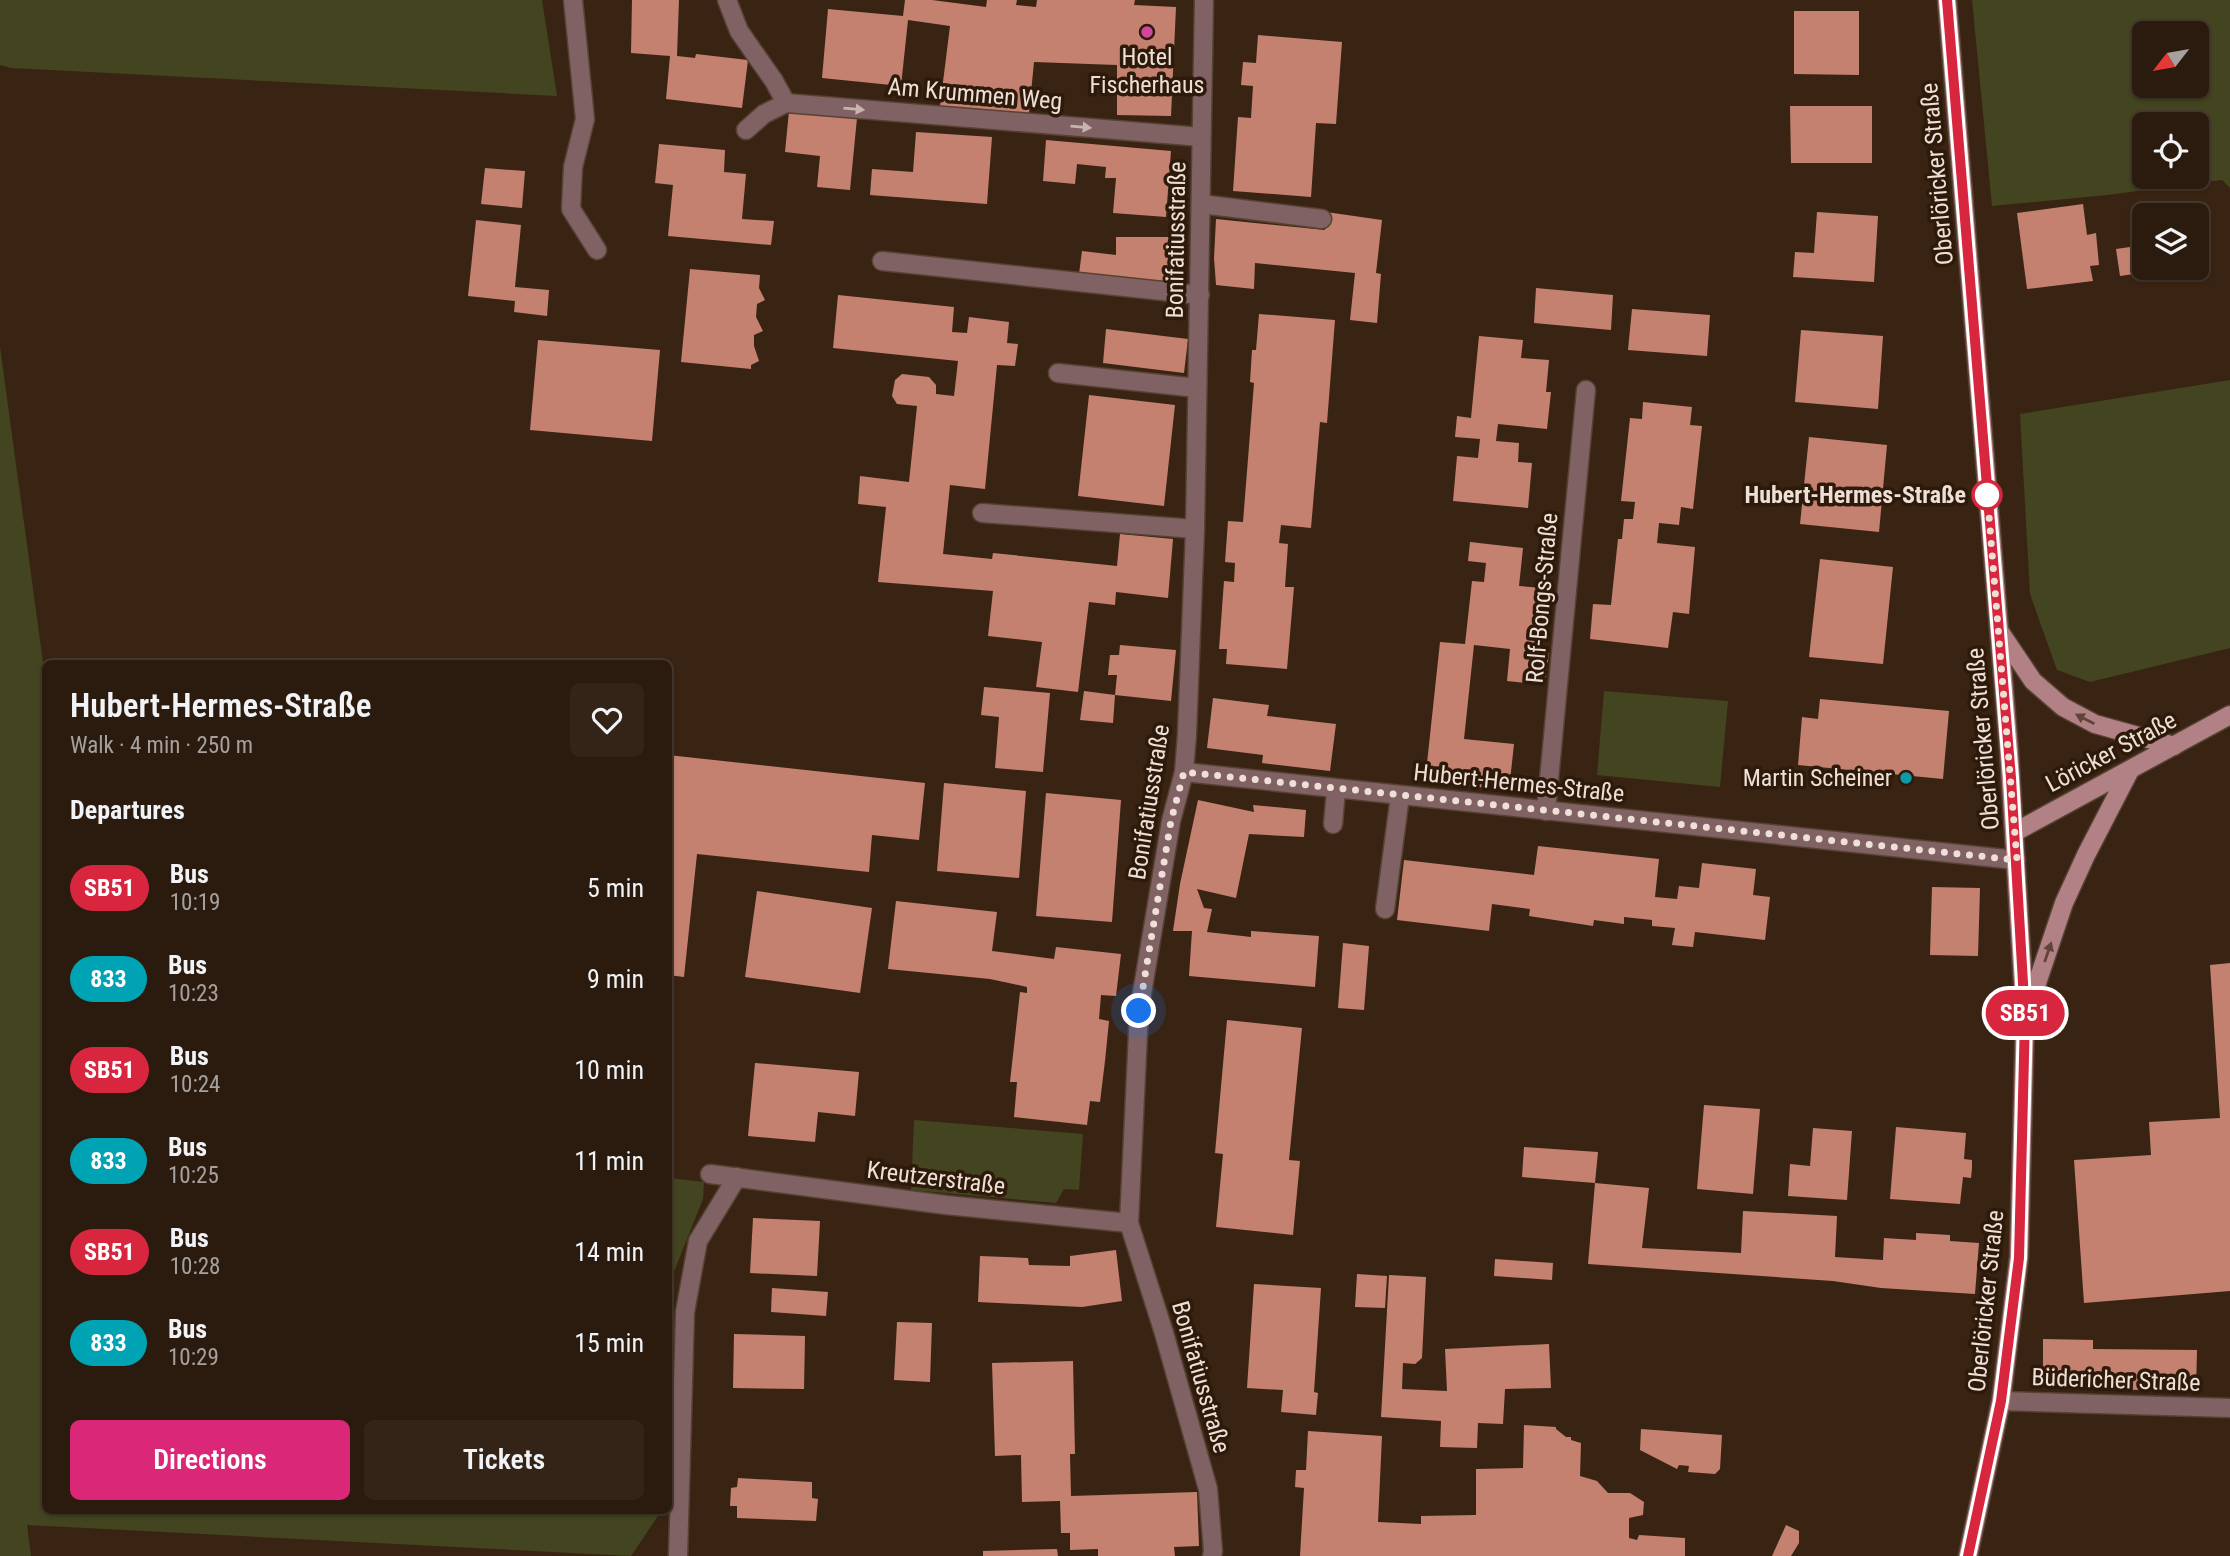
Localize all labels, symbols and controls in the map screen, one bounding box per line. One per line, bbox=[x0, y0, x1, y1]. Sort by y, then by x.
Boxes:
north arrow bbox=[2132, 21, 2208, 98]
map controls bbox=[2132, 21, 2209, 280]
marker: Hotel Fischerhaus bbox=[1139, 24, 1155, 40]
place label: Hotel Fischerhaus bbox=[1090, 43, 1204, 99]
street label: Am Krummen Weg bbox=[887, 72, 1063, 116]
street label: Oberlöricker Straße bbox=[1915, 82, 1959, 266]
one-way arrow bbox=[843, 104, 865, 115]
button: locate bbox=[2132, 112, 2209, 189]
one-way arrow bbox=[1070, 122, 1092, 133]
street label: Bonifatiusstraße bbox=[1161, 161, 1191, 319]
button: layers bbox=[2132, 203, 2209, 280]
marker: Hubert-Hermes-Straße bbox=[1972, 480, 2002, 510]
place label: Hubert-Hermes-Straße bbox=[1744, 481, 1966, 509]
street label: Rolf-Bongs-Straße bbox=[1521, 512, 1563, 684]
street label: Oberlöricker Straße bbox=[1961, 647, 2005, 831]
button: heart bbox=[570, 683, 644, 757]
text: Hubert-Hermes-Straße bbox=[70, 686, 372, 725]
street label: Löricker Straße bbox=[2041, 706, 2181, 798]
one-way arrow bbox=[2075, 713, 2095, 725]
street label: Bonifatiusstraße bbox=[1123, 722, 1175, 882]
text: Walk · 4 min · 250 m bbox=[70, 732, 253, 759]
street label: Hubert-Hermes-Straße bbox=[1412, 758, 1626, 808]
place label: Martin Scheiner bbox=[1743, 764, 1892, 792]
marker: Martin Scheiner bbox=[1898, 770, 1914, 786]
text: Departures bbox=[70, 795, 185, 825]
text: Bus bbox=[170, 859, 209, 889]
text: 5 min bbox=[587, 873, 644, 903]
text: SB51 bbox=[84, 874, 135, 902]
text: 10:19 bbox=[170, 889, 220, 916]
one-way arrow bbox=[2043, 941, 2054, 962]
text: Bus bbox=[168, 950, 207, 980]
text: 9 min bbox=[587, 964, 644, 994]
text: 833 bbox=[90, 965, 127, 993]
text: 10:23 bbox=[168, 980, 219, 1007]
line badge: SB51 bbox=[1976, 990, 2074, 1036]
your location bbox=[1121, 993, 1156, 1028]
text: SB51 bbox=[2000, 999, 2050, 1027]
text: Bus bbox=[170, 1041, 209, 1071]
text: 10 min bbox=[574, 1055, 644, 1085]
text: SB51 bbox=[84, 1056, 135, 1084]
text: 10:24 bbox=[170, 1071, 220, 1098]
text: Bus bbox=[168, 1132, 207, 1162]
text: 11 min bbox=[574, 1146, 644, 1176]
text: 833 bbox=[90, 1147, 127, 1175]
street label: Kreutzerstraße bbox=[865, 1156, 1007, 1200]
text: 10:25 bbox=[168, 1162, 219, 1189]
street label: Oberlöricker Straße bbox=[1963, 1209, 2009, 1393]
text: Bus bbox=[170, 1223, 209, 1253]
text: 14 min bbox=[574, 1237, 644, 1267]
text: SB51 bbox=[84, 1238, 135, 1266]
text: 10:28 bbox=[170, 1253, 220, 1280]
street label: Bonifatiusstraße bbox=[1166, 1298, 1236, 1456]
text: Bus bbox=[168, 1314, 207, 1344]
text: 15 min bbox=[574, 1328, 644, 1358]
text: 833 bbox=[90, 1329, 127, 1357]
text: 10:29 bbox=[168, 1344, 219, 1371]
street label: Büdericher Straße bbox=[2031, 1363, 2201, 1397]
button: Directions bbox=[70, 1420, 350, 1500]
button: Tickets bbox=[364, 1420, 644, 1500]

